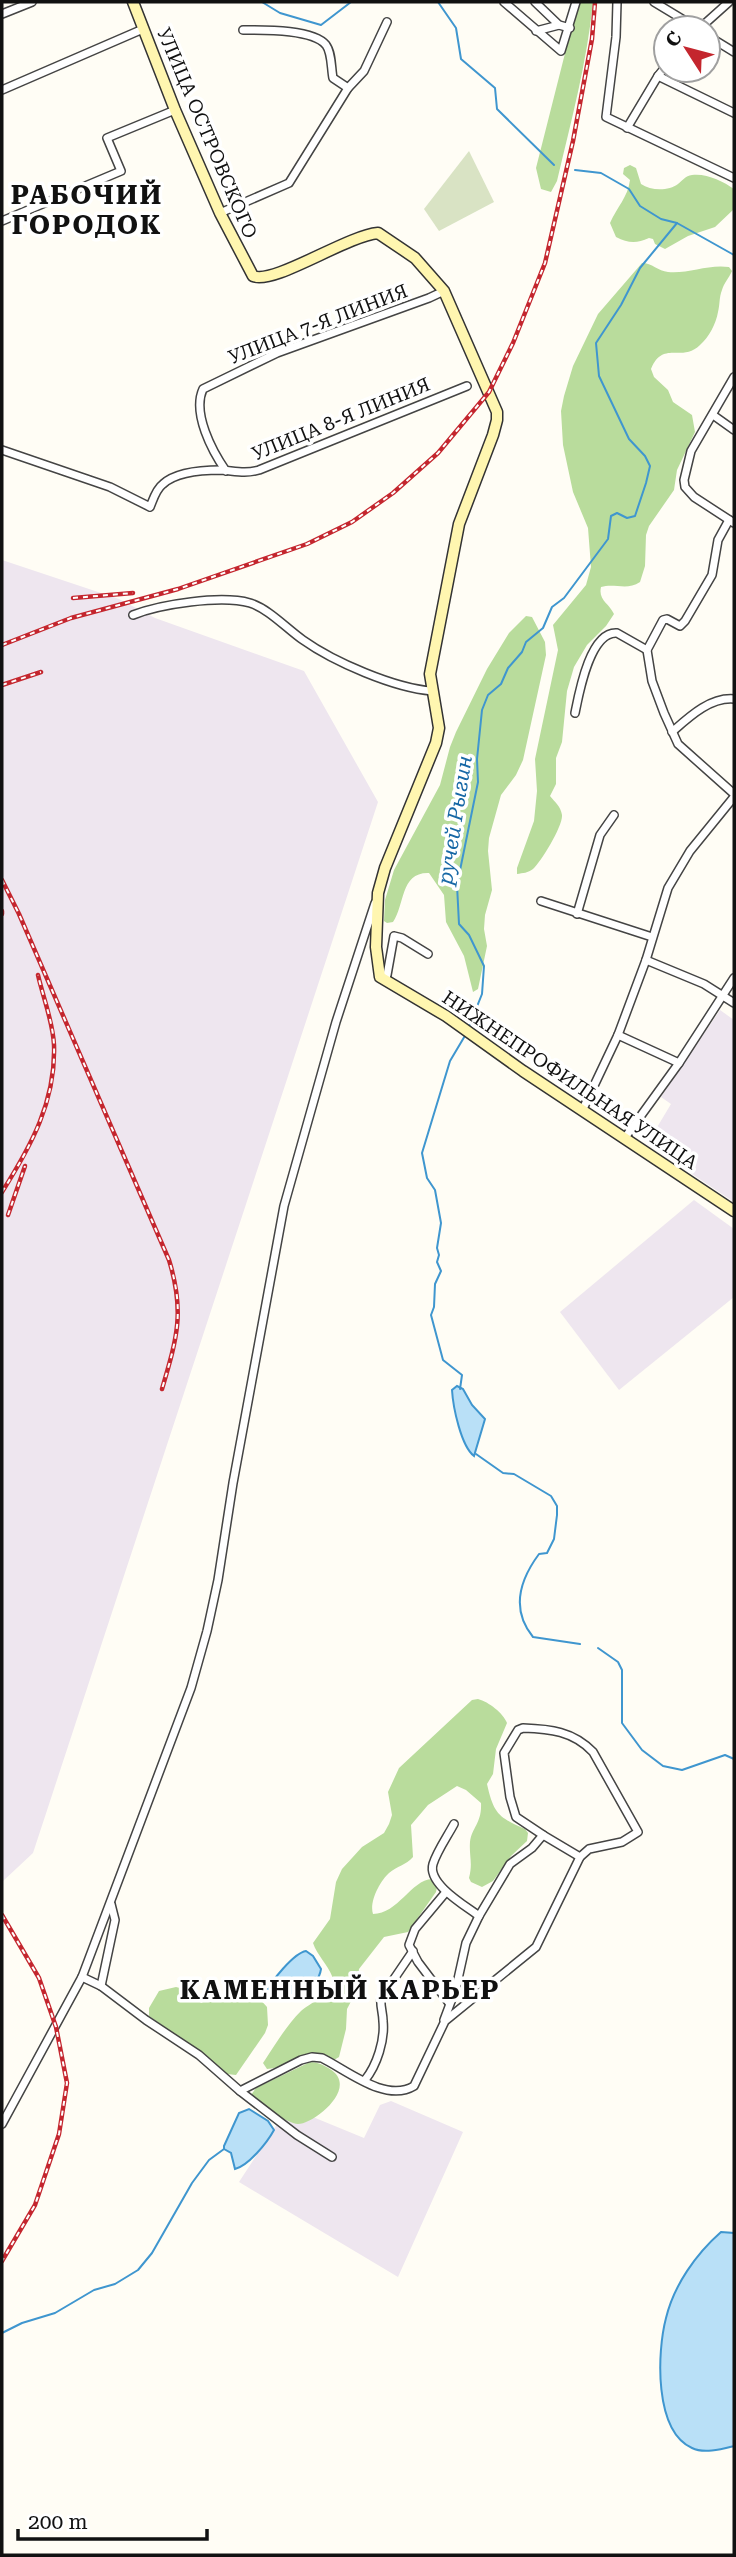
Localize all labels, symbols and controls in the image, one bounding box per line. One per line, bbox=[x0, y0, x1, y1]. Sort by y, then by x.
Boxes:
north arrow bbox=[652, 14, 722, 84]
street label: УЛИЦА ОСТРОВСКОГО bbox=[152, 24, 262, 242]
text: С bbox=[660, 27, 687, 51]
district label: РАБОЧИЙ ГОРОДОК bbox=[11, 179, 163, 240]
street label: УЛИЦА 7-Я ЛИНИЯ bbox=[225, 279, 411, 369]
street label: УЛИЦА 8-Я ЛИНИЯ bbox=[249, 373, 433, 465]
water label: ручей Рыгин bbox=[433, 754, 477, 888]
street label: НИЖНЕПРОФИЛЬНАЯ УЛИЦА bbox=[438, 986, 703, 1175]
district label: КАМЕННЫЙ КАРЬЕР bbox=[180, 1974, 500, 2005]
scale bar bbox=[18, 2498, 206, 2542]
text: 200 m bbox=[28, 2510, 88, 2534]

